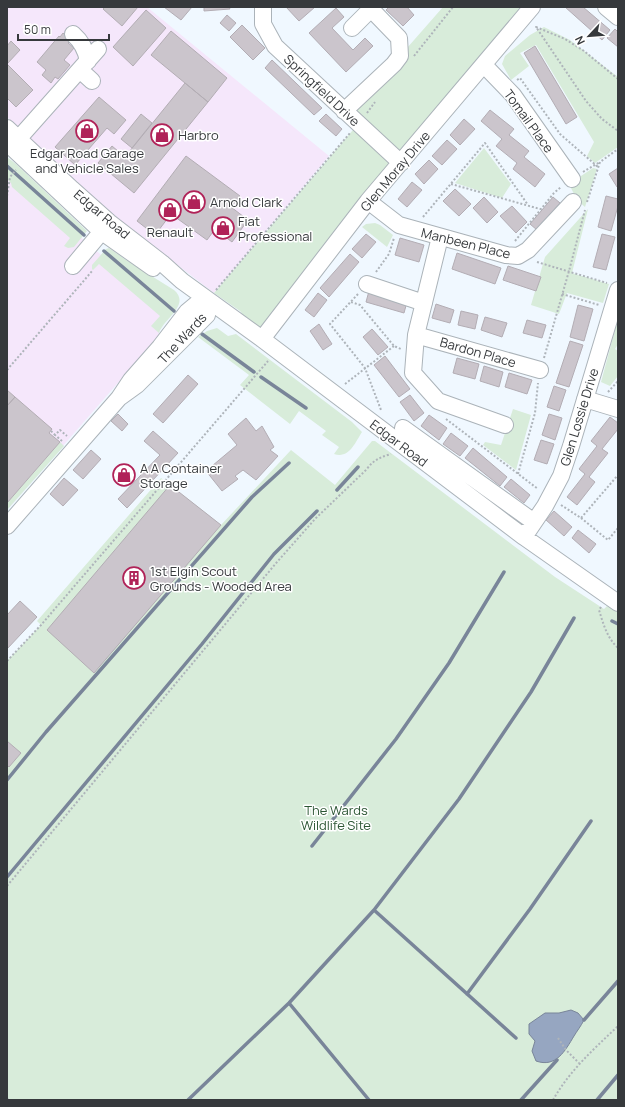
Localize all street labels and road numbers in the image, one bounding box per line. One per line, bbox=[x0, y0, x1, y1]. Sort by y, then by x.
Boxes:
street label: Springfield Drive bbox=[280, 50, 364, 130]
street label: Tomail Place bbox=[500, 86, 558, 157]
street label: Glen Moray Drive bbox=[356, 127, 434, 215]
street label: Edgar Road bbox=[70, 185, 134, 243]
street label: Manbeen Place bbox=[419, 223, 513, 263]
street label: The Wards bbox=[154, 308, 210, 367]
street label: Bardon Place bbox=[438, 333, 518, 372]
street label: Glen Lossie Drive bbox=[556, 365, 603, 468]
street label: Edgar Road bbox=[366, 415, 432, 471]

